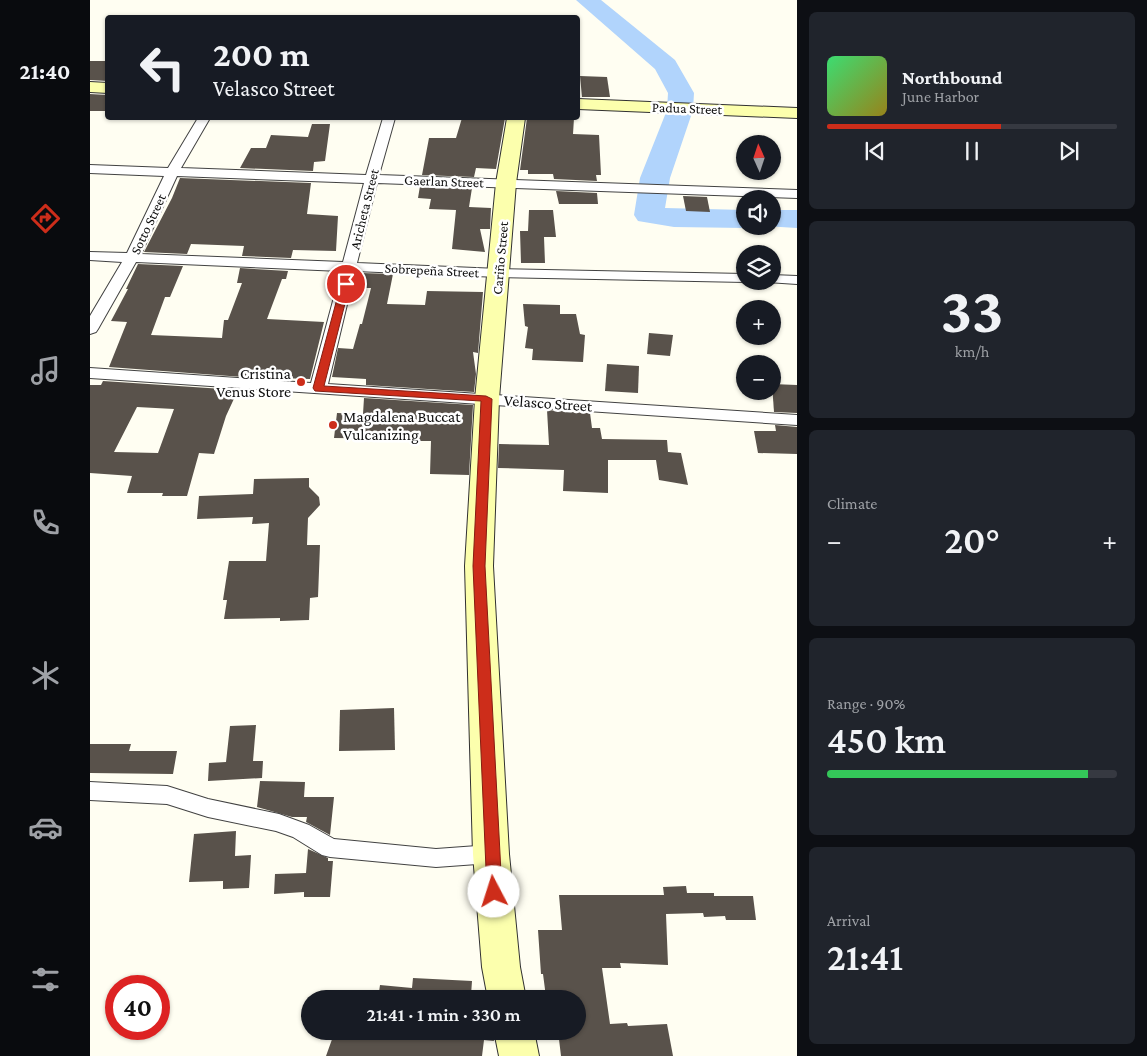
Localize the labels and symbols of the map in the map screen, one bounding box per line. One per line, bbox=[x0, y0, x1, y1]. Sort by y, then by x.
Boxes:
street label: Padua Street bbox=[652, 99, 723, 117]
north arrow bbox=[736, 135, 781, 180]
street label: Aricheta Street bbox=[346, 167, 382, 251]
street label: Gaerlan Street bbox=[404, 172, 484, 190]
street label: Sotto Street bbox=[127, 191, 169, 257]
street label: Cariño Street bbox=[489, 220, 511, 295]
street label: Sobrepeña Street bbox=[384, 260, 480, 280]
pin bbox=[325, 263, 367, 305]
place label: Cristina Venus Store bbox=[216, 365, 292, 400]
marker: Cristina Venus Store bbox=[295, 376, 307, 388]
street label: Velasco Street bbox=[503, 391, 593, 415]
place label: Magdalena Buccat Vulcanizing bbox=[343, 408, 461, 444]
marker: Magdalena Buccat Vulcanizing bbox=[327, 419, 339, 431]
position arrow bbox=[467, 865, 519, 917]
speed limit sign: 40 bbox=[105, 975, 170, 1040]

